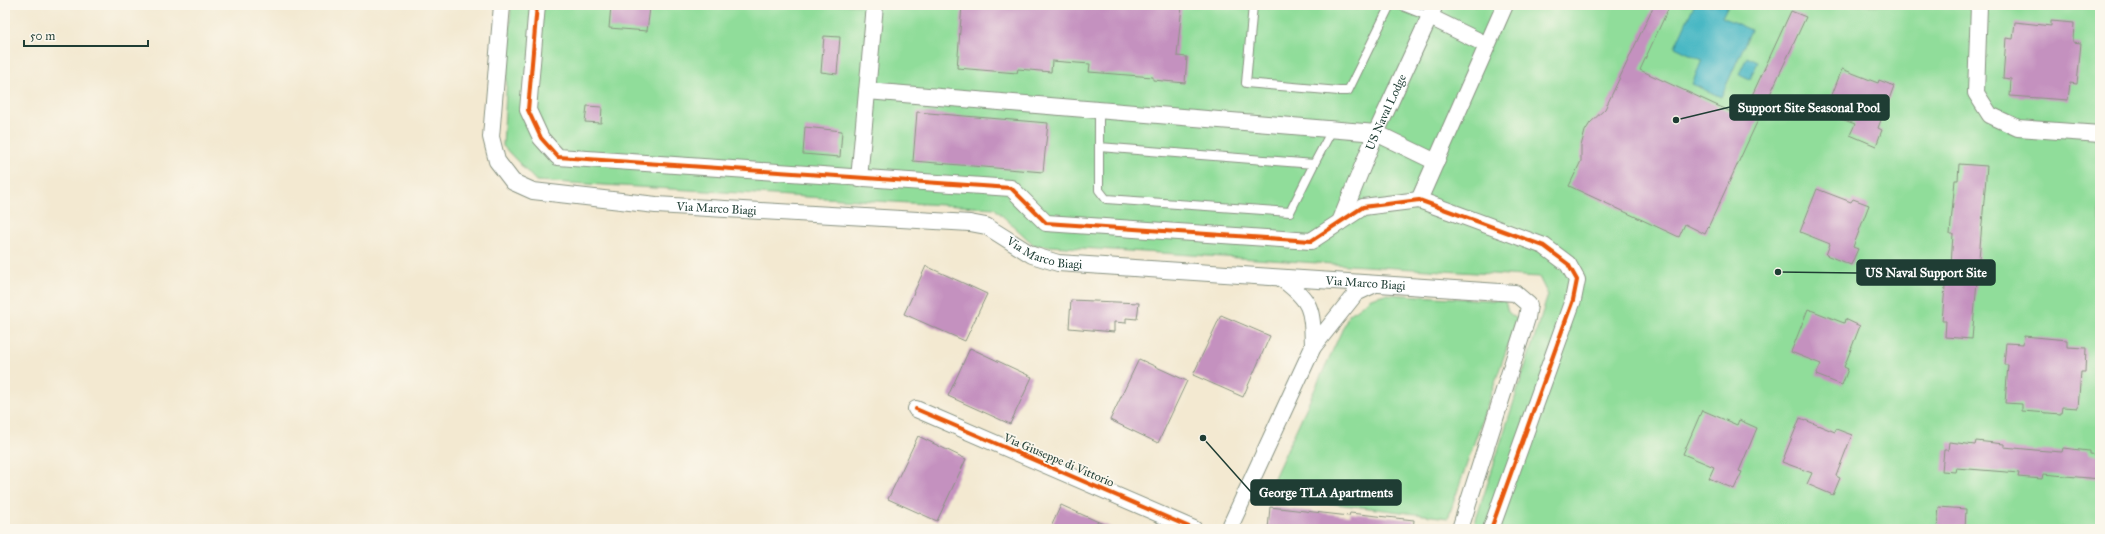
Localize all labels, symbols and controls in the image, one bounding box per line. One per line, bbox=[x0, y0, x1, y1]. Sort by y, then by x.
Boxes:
scale bar bbox=[24, 22, 148, 48]
text: 50 m bbox=[30, 29, 55, 43]
street label: US Naval Lodge bbox=[1363, 72, 1409, 152]
callout: Support Site Seasonal Pool bbox=[1730, 95, 1889, 120]
text: Support Site Seasonal Pool bbox=[1738, 100, 1881, 116]
street label: Via Marco Biagi bbox=[675, 199, 758, 219]
street label: Via Marco Biagi bbox=[1003, 233, 1084, 272]
callout: US Naval Support Site bbox=[1857, 260, 1995, 285]
text: US Naval Support Site bbox=[1865, 265, 1988, 281]
street label: Via Marco Biagi bbox=[1324, 274, 1407, 294]
street label: Via Giuseppe di Vittorio bbox=[1001, 430, 1116, 490]
callout: George TLA Apartments bbox=[1251, 480, 1401, 505]
text: George TLA Apartments bbox=[1259, 485, 1393, 501]

